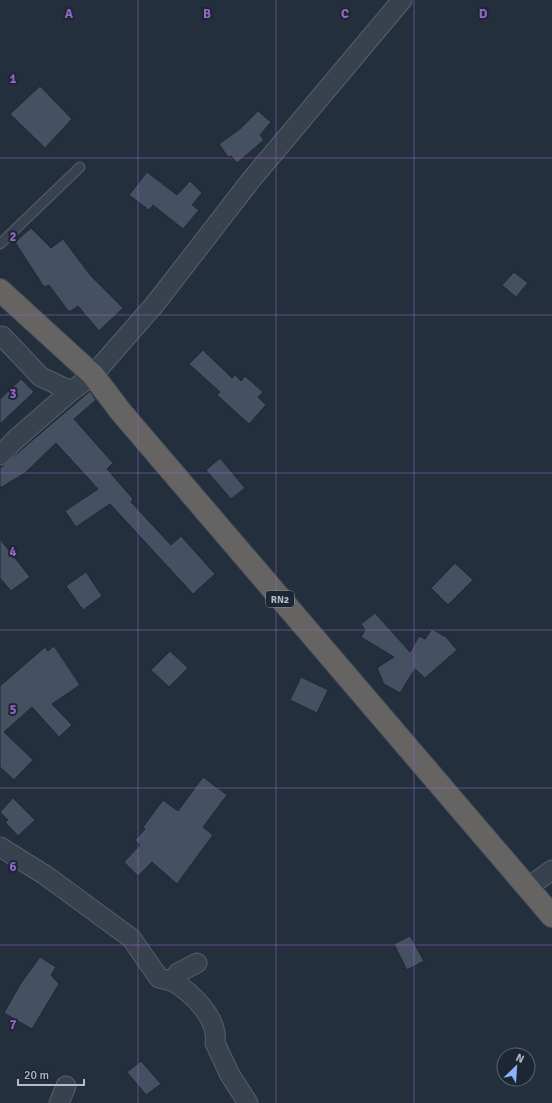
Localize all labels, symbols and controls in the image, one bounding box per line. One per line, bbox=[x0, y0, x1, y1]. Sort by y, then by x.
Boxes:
text: A bbox=[65, 6, 74, 22]
text: B bbox=[203, 6, 211, 22]
text: C bbox=[341, 6, 349, 22]
text: D bbox=[479, 6, 488, 22]
text: 1 bbox=[9, 71, 17, 87]
text: 2 bbox=[9, 229, 17, 245]
text: 3 bbox=[9, 386, 17, 402]
text: 4 bbox=[9, 544, 17, 560]
road number: RN2 bbox=[266, 591, 294, 607]
text: 5 bbox=[9, 702, 17, 718]
text: 6 bbox=[9, 859, 17, 875]
text: 7 bbox=[9, 1017, 17, 1033]
north arrow bbox=[496, 1047, 536, 1087]
text: N bbox=[514, 1051, 526, 1066]
scale bar bbox=[18, 1061, 84, 1087]
text: 20 m bbox=[24, 1068, 49, 1083]

